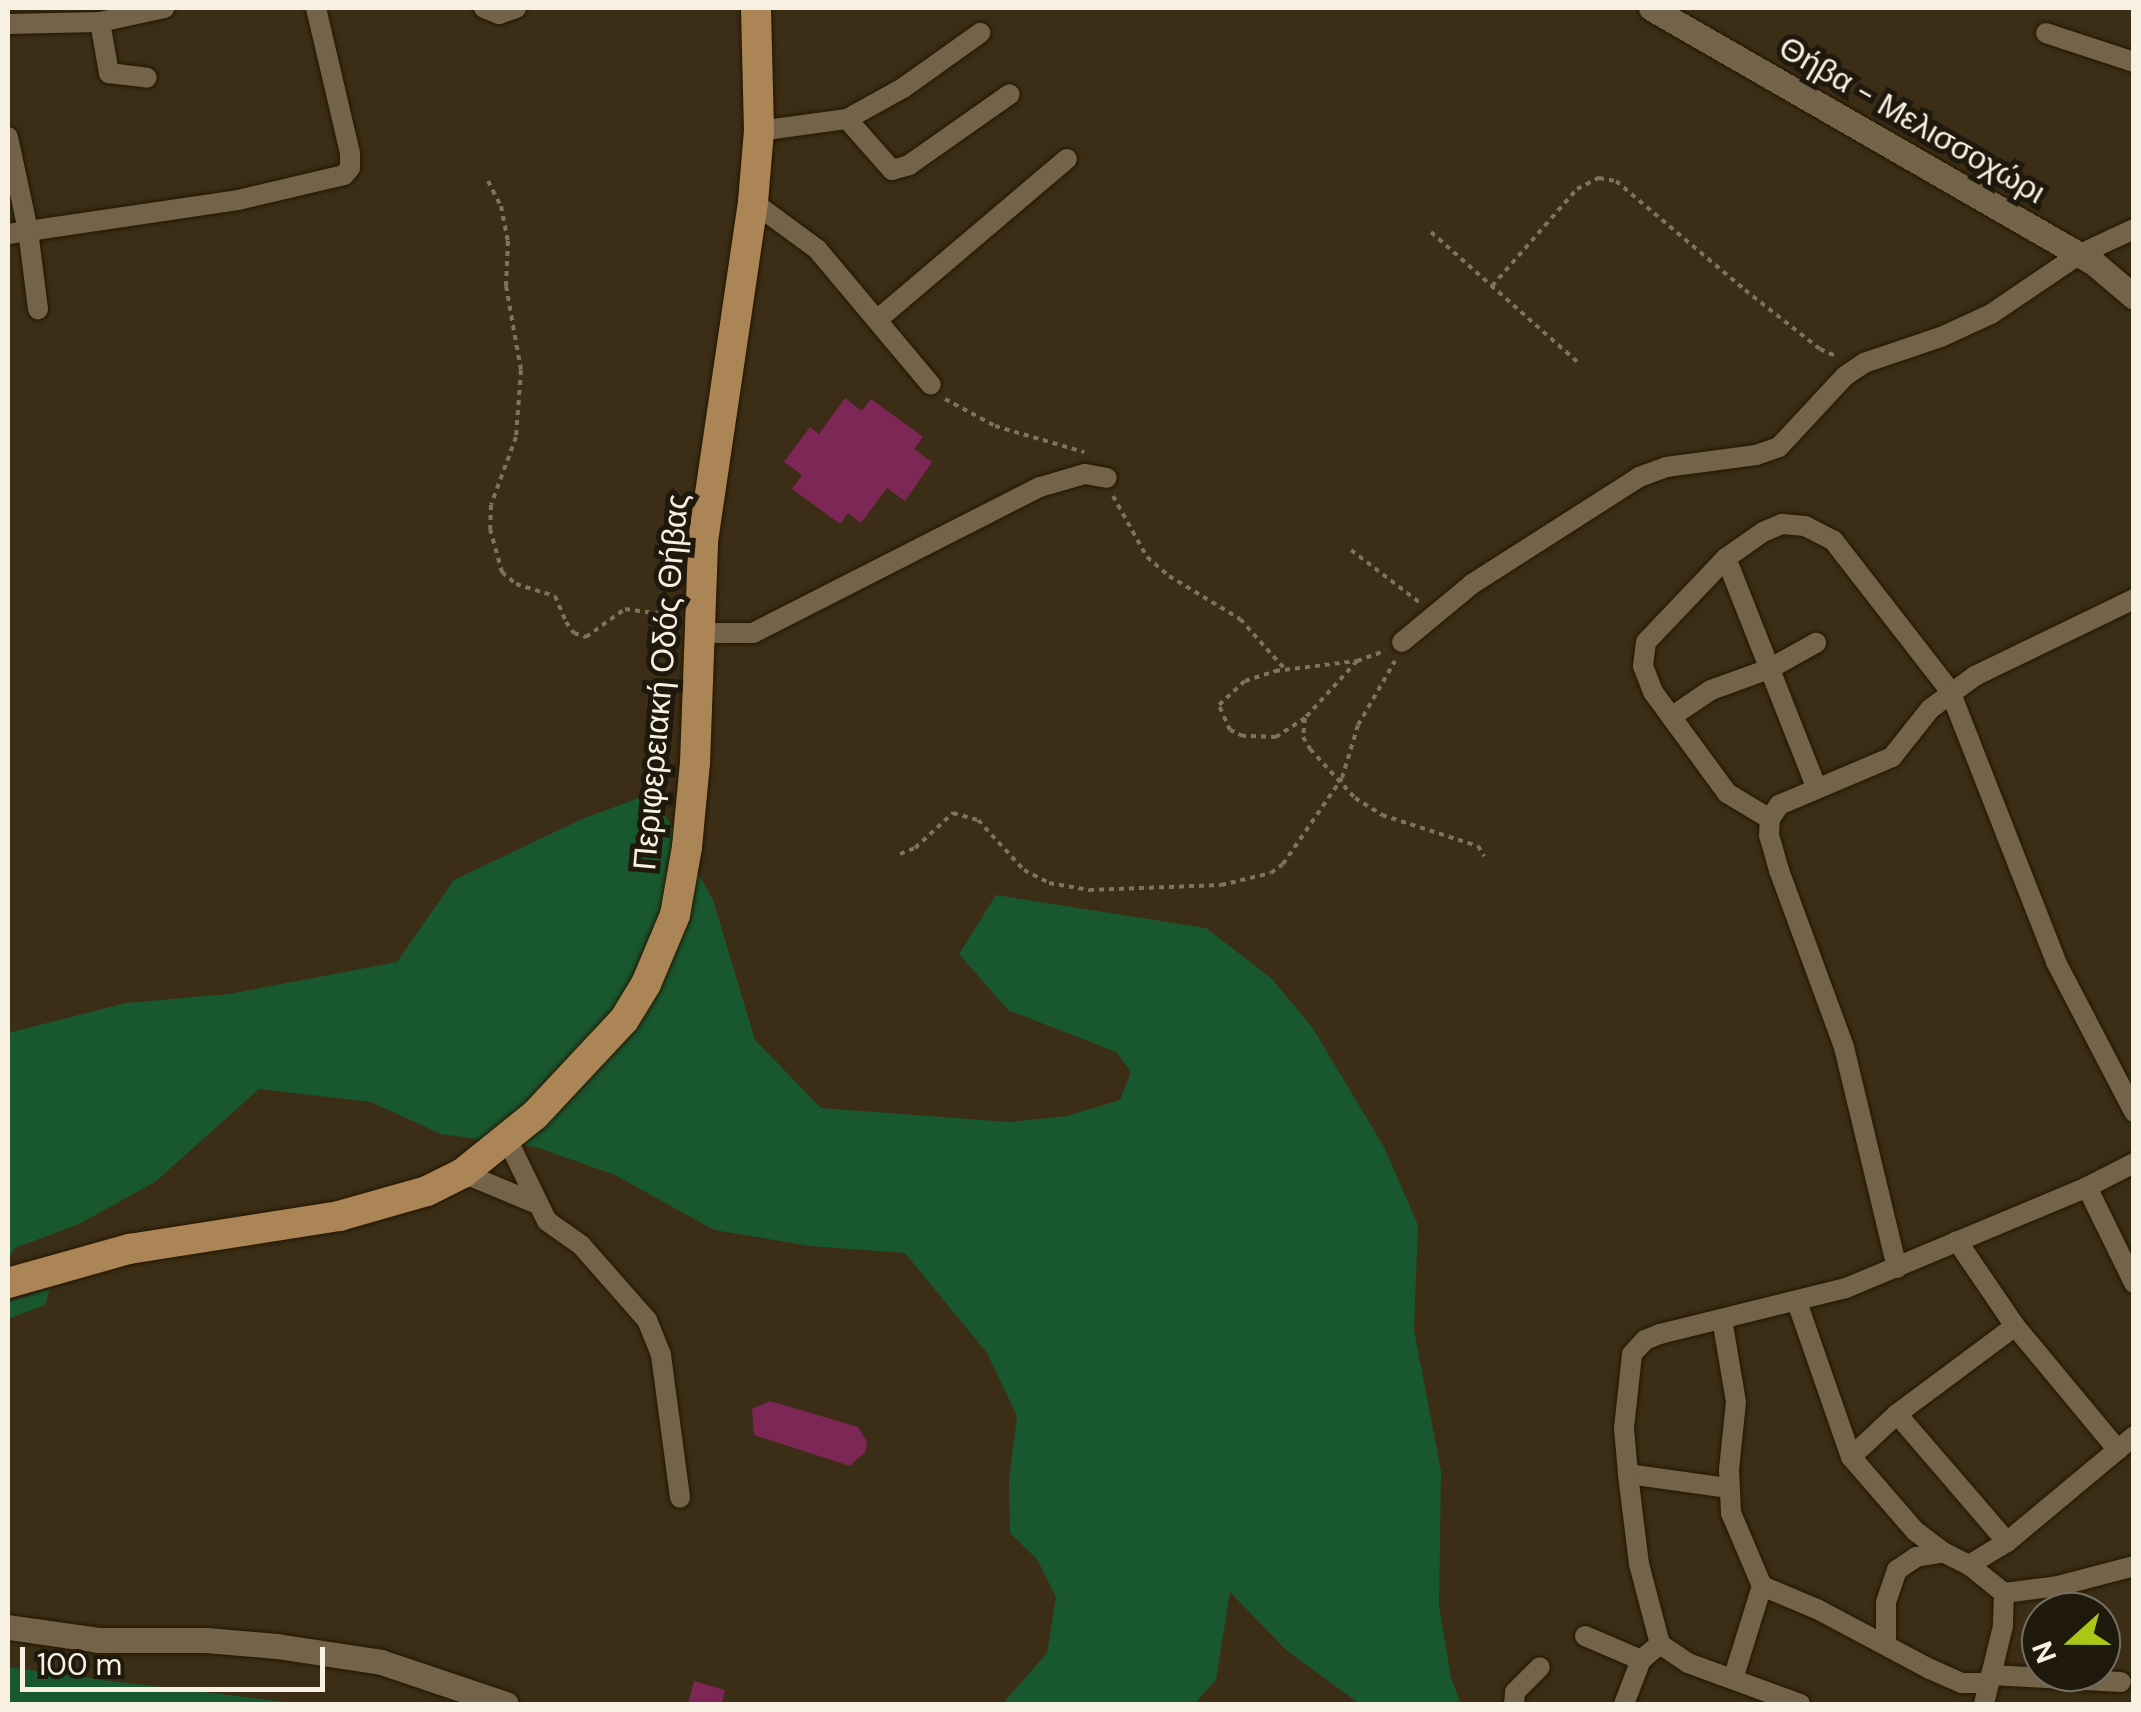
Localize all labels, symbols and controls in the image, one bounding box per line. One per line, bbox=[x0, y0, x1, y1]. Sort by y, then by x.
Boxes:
street label: Θήβα - Μελισσοχώρι bbox=[1772, 28, 2052, 212]
street label: Περιφερειακή Οδός Θήβας bbox=[625, 492, 697, 872]
north arrow bbox=[2021, 1592, 2121, 1692]
scale bar bbox=[25, 1627, 330, 1689]
text: N bbox=[2023, 1636, 2065, 1668]
text: 100 m bbox=[37, 1645, 122, 1684]

